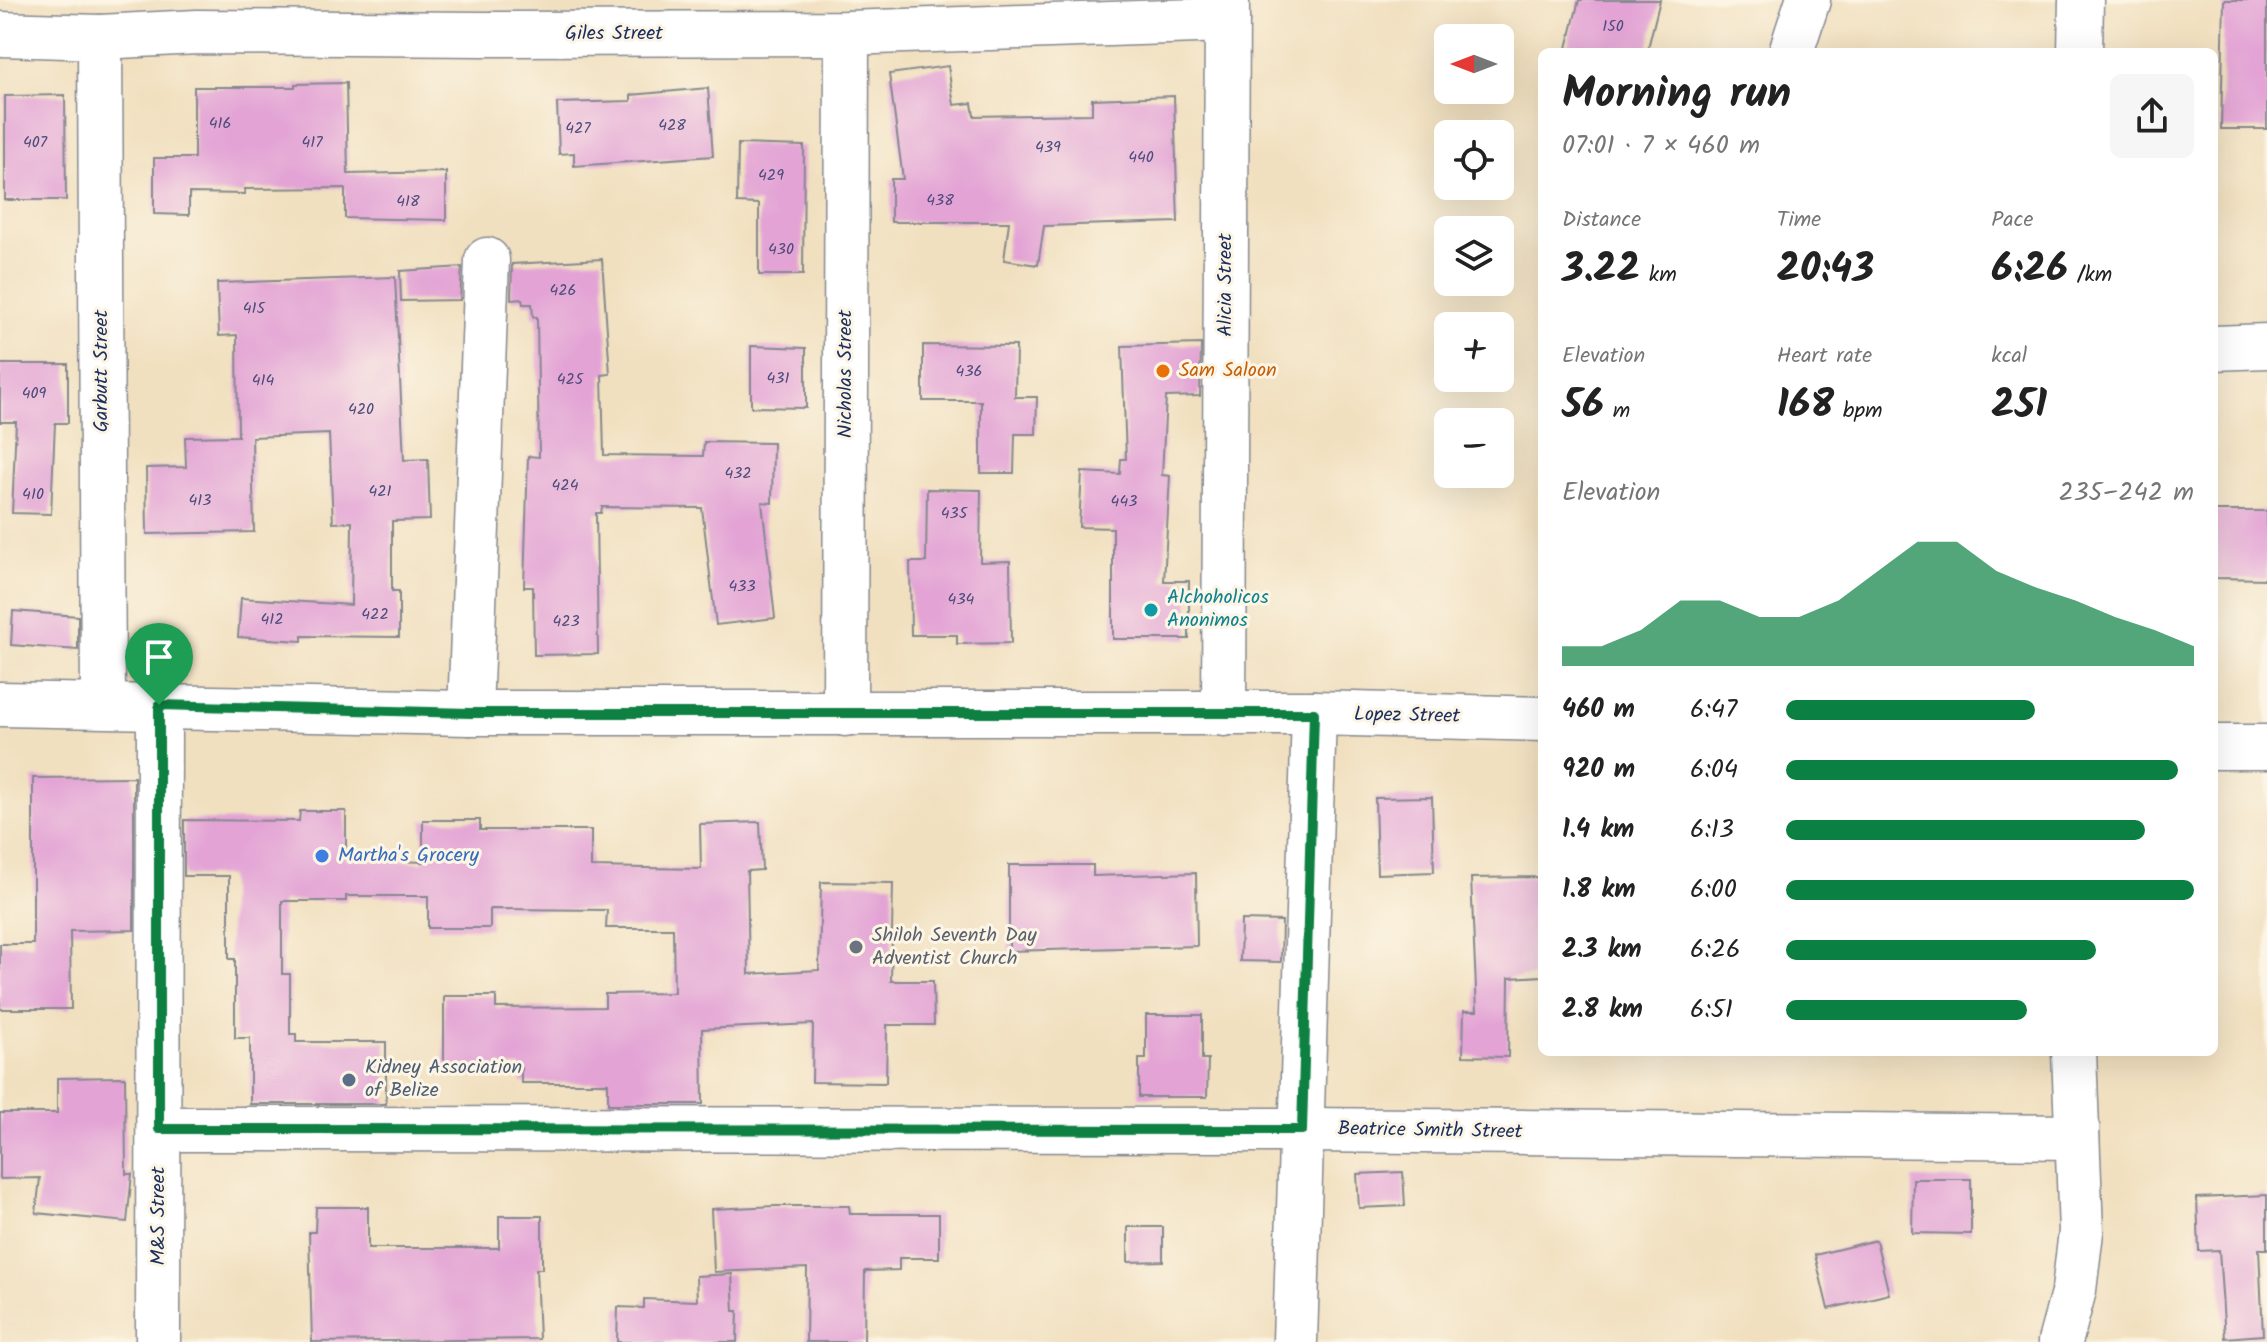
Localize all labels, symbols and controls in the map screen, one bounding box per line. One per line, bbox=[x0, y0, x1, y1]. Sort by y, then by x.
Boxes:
house number: 150 bbox=[1602, 14, 1624, 39]
street label: Giles Street bbox=[565, 18, 663, 50]
north arrow bbox=[1434, 24, 1514, 104]
map controls bbox=[1434, 24, 1514, 488]
text: Morning run bbox=[1562, 60, 1791, 130]
button: share bbox=[2110, 74, 2194, 158]
house number: 416 bbox=[209, 111, 231, 136]
house number: 428 bbox=[658, 113, 686, 138]
house number: 427 bbox=[565, 116, 591, 141]
button: locate bbox=[1434, 120, 1514, 200]
text: 07:01 · 7 × 460 m bbox=[1562, 125, 1760, 167]
house number: 407 bbox=[23, 130, 48, 155]
house number: 417 bbox=[301, 130, 323, 155]
house number: 439 bbox=[1035, 135, 1061, 160]
house number: 440 bbox=[1128, 145, 1154, 170]
house number: 429 bbox=[758, 163, 784, 188]
house number: 438 bbox=[926, 188, 954, 213]
house number: 418 bbox=[396, 189, 420, 214]
text: Distance bbox=[1562, 203, 1641, 238]
text: Time bbox=[1777, 203, 1821, 238]
text: Pace bbox=[1991, 203, 2033, 238]
button: layers bbox=[1434, 216, 1514, 296]
street label: Alicia Street bbox=[1210, 233, 1242, 337]
house number: 430 bbox=[768, 237, 794, 262]
text: 3.22 bbox=[1562, 238, 1640, 302]
text: 20:43 bbox=[1777, 238, 1874, 302]
text: 6:26 bbox=[1991, 238, 2068, 302]
text: km bbox=[1640, 258, 1677, 293]
text: /km bbox=[2068, 258, 2112, 293]
house number: 426 bbox=[549, 278, 577, 303]
house number: 415 bbox=[243, 296, 267, 321]
street label: Garbutt Street bbox=[86, 309, 118, 432]
street label: Nicholas Street bbox=[830, 309, 862, 438]
button: + bbox=[1434, 312, 1514, 392]
text: Elevation bbox=[1562, 339, 1645, 374]
text: Heart rate bbox=[1777, 339, 1872, 374]
text: kcal bbox=[1991, 339, 2027, 374]
place label: Sam Saloon bbox=[1179, 355, 1277, 387]
house number: 436 bbox=[956, 359, 982, 384]
marker: Sam Saloon bbox=[1154, 362, 1172, 380]
house number: 431 bbox=[767, 366, 789, 391]
house number: 425 bbox=[557, 367, 585, 392]
house number: 414 bbox=[252, 368, 275, 393]
text: 56 bbox=[1562, 374, 1604, 438]
text: 168 bbox=[1777, 374, 1834, 438]
text: 251 bbox=[1991, 374, 2047, 438]
house number: 409 bbox=[22, 381, 47, 406]
text: m bbox=[1604, 394, 1630, 429]
text: bpm bbox=[1834, 394, 1882, 429]
house number: 420 bbox=[348, 397, 374, 422]
button: − bbox=[1434, 408, 1514, 488]
house number: 432 bbox=[724, 461, 752, 486]
text: Elevation bbox=[1562, 472, 1660, 514]
text: 235–242 m bbox=[2059, 472, 2194, 514]
house number: 424 bbox=[552, 473, 579, 498]
house number: 421 bbox=[368, 479, 392, 504]
house number: 410 bbox=[22, 482, 44, 507]
house number: 413 bbox=[189, 488, 211, 513]
house number: 443 bbox=[1111, 489, 1137, 514]
house number: 435 bbox=[941, 501, 969, 526]
house number: 433 bbox=[728, 574, 756, 599]
place label: Alchoholicos Anonimos bbox=[1167, 582, 1269, 637]
house number: 434 bbox=[948, 587, 975, 612]
marker: Alchoholicos Anonimos bbox=[1142, 601, 1160, 619]
house number: 422 bbox=[361, 602, 389, 627]
house number: 412 bbox=[260, 607, 284, 632]
house number: 423 bbox=[552, 609, 580, 634]
pin bbox=[125, 623, 193, 705]
icon: arrive bbox=[137, 635, 181, 679]
text: 460 m bbox=[1562, 689, 1635, 731]
text: 6:47 bbox=[1690, 689, 1737, 731]
street label: Lopez Street bbox=[1354, 699, 1461, 733]
text: 920 m bbox=[1562, 749, 1635, 791]
text: 6:04 bbox=[1690, 749, 1738, 791]
text: 1.4 km bbox=[1562, 809, 1634, 851]
text: 6:13 bbox=[1690, 809, 1734, 851]
place label: Martha's Grocery bbox=[338, 840, 479, 872]
marker: Martha's Grocery bbox=[313, 847, 331, 865]
text: 1.8 km bbox=[1562, 869, 1635, 911]
text: 6:00 bbox=[1690, 869, 1737, 911]
place label: Shiloh Seventh Day Adventist Church bbox=[872, 920, 1037, 975]
text: 2.3 km bbox=[1562, 929, 1642, 971]
text: 6:26 bbox=[1690, 929, 1740, 971]
marker: Shiloh Seventh Day Adventist Church bbox=[847, 938, 865, 956]
text: 2.8 km bbox=[1562, 989, 1643, 1031]
text: 6:51 bbox=[1690, 989, 1733, 1031]
place label: Kidney Association of Belize bbox=[365, 1052, 522, 1107]
marker: Kidney Association of Belize bbox=[340, 1071, 358, 1089]
street label: Beatrice Smith Street bbox=[1337, 1113, 1523, 1149]
street label: M&S Street bbox=[143, 1166, 175, 1266]

